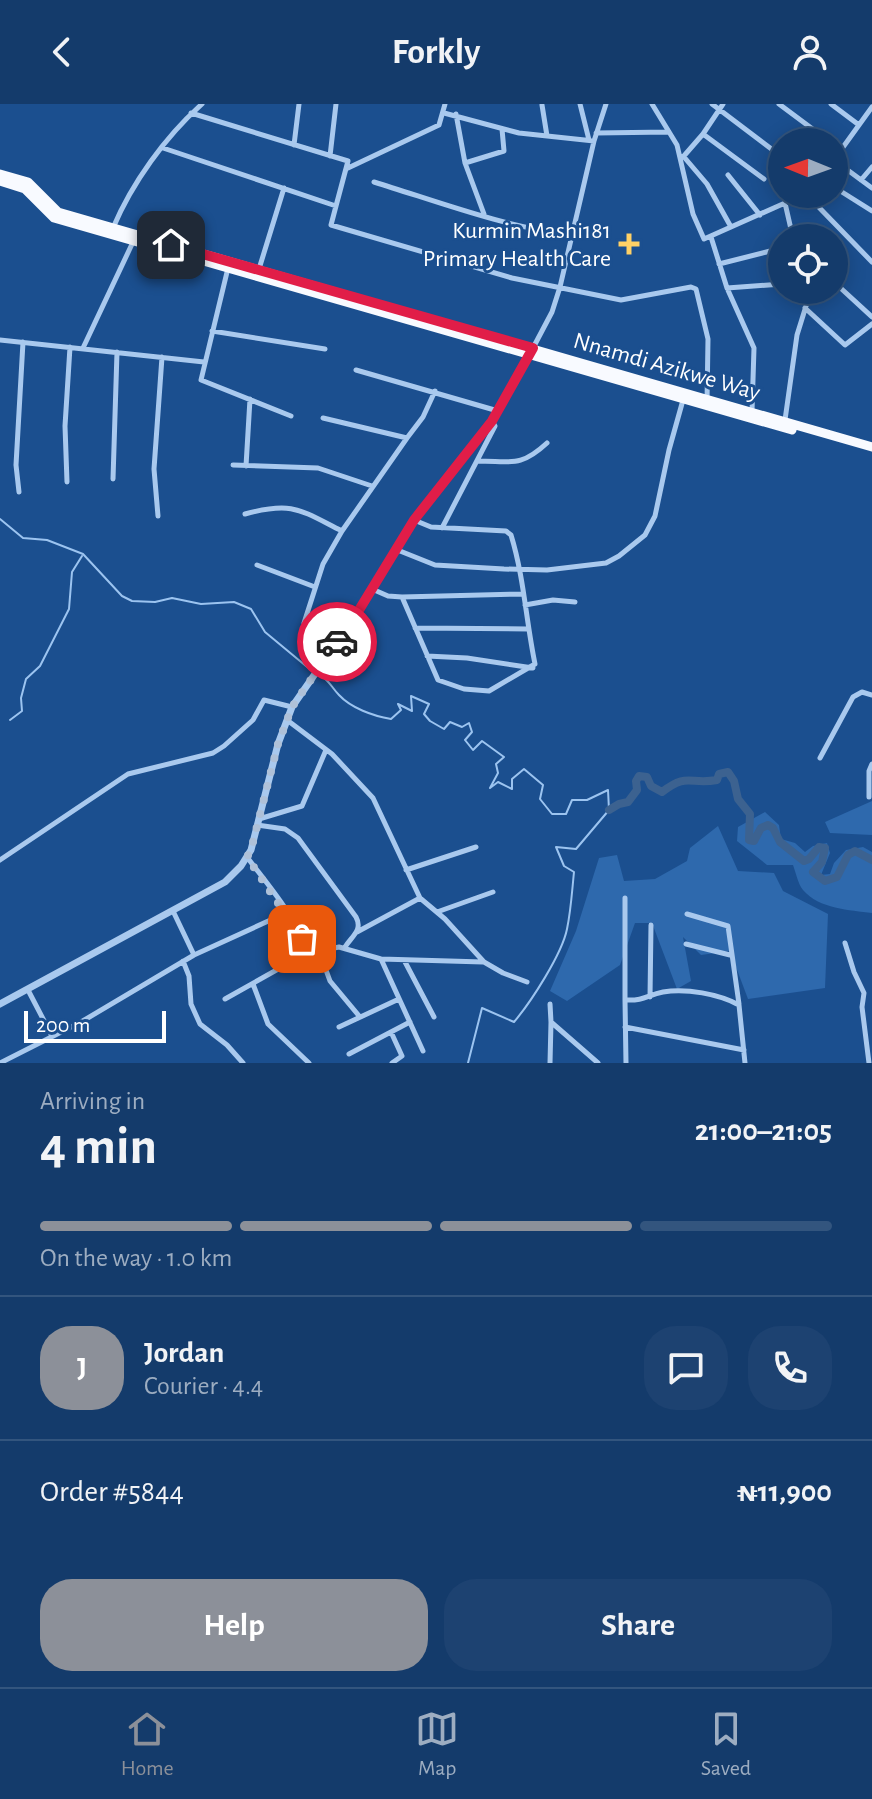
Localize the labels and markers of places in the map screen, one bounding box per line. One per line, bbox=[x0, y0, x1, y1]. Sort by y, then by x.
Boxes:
pin bbox=[137, 211, 205, 279]
place label: Kurmin Mashi181 Primary Health Care bbox=[423, 219, 611, 271]
marker: Kurmin Mashi181 Primary Health Care bbox=[618, 233, 640, 255]
pin bbox=[268, 905, 336, 973]

